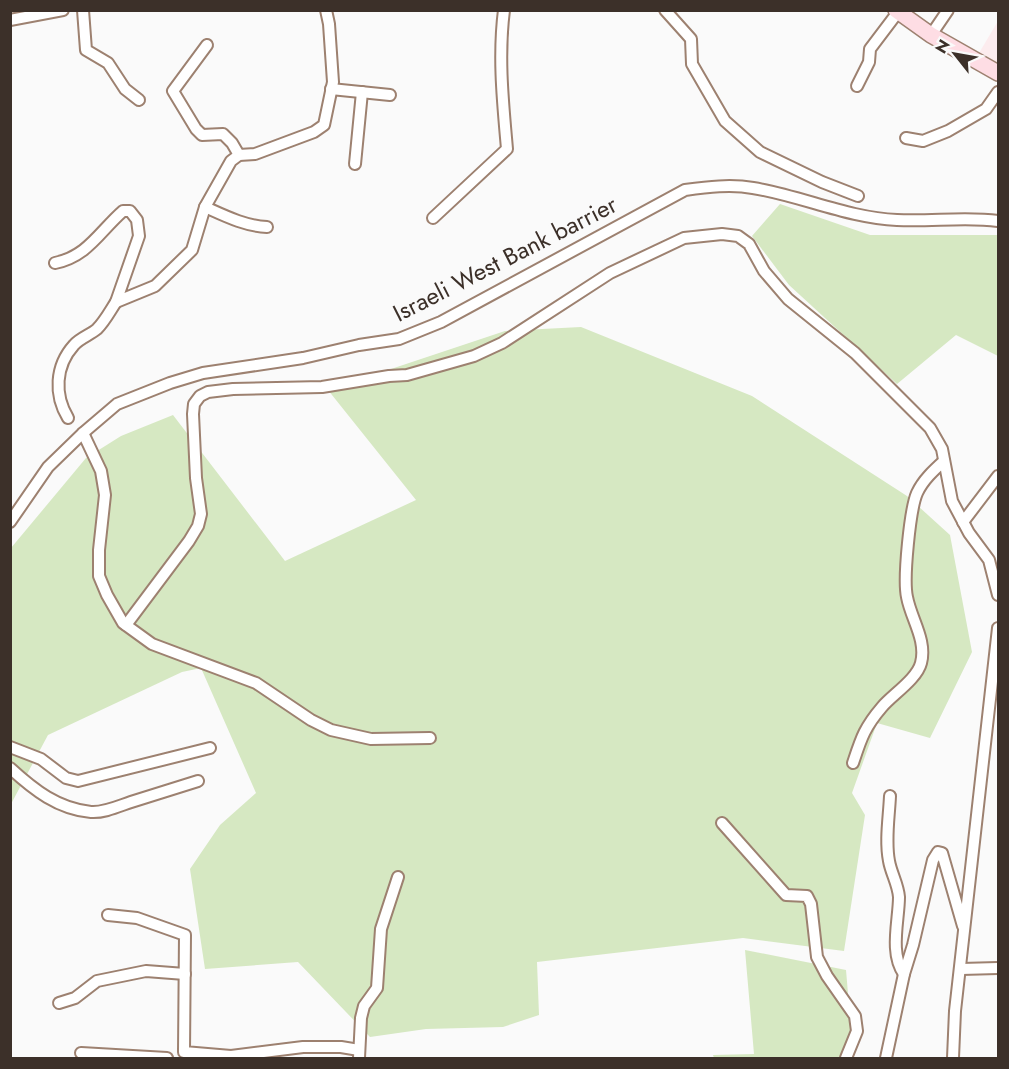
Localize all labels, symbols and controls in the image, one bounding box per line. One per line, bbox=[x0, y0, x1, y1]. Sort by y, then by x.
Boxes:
north arrow bbox=[925, 24, 985, 84]
text: N bbox=[929, 35, 956, 58]
street label: Israeli West Bank barrier bbox=[387, 186, 624, 330]

